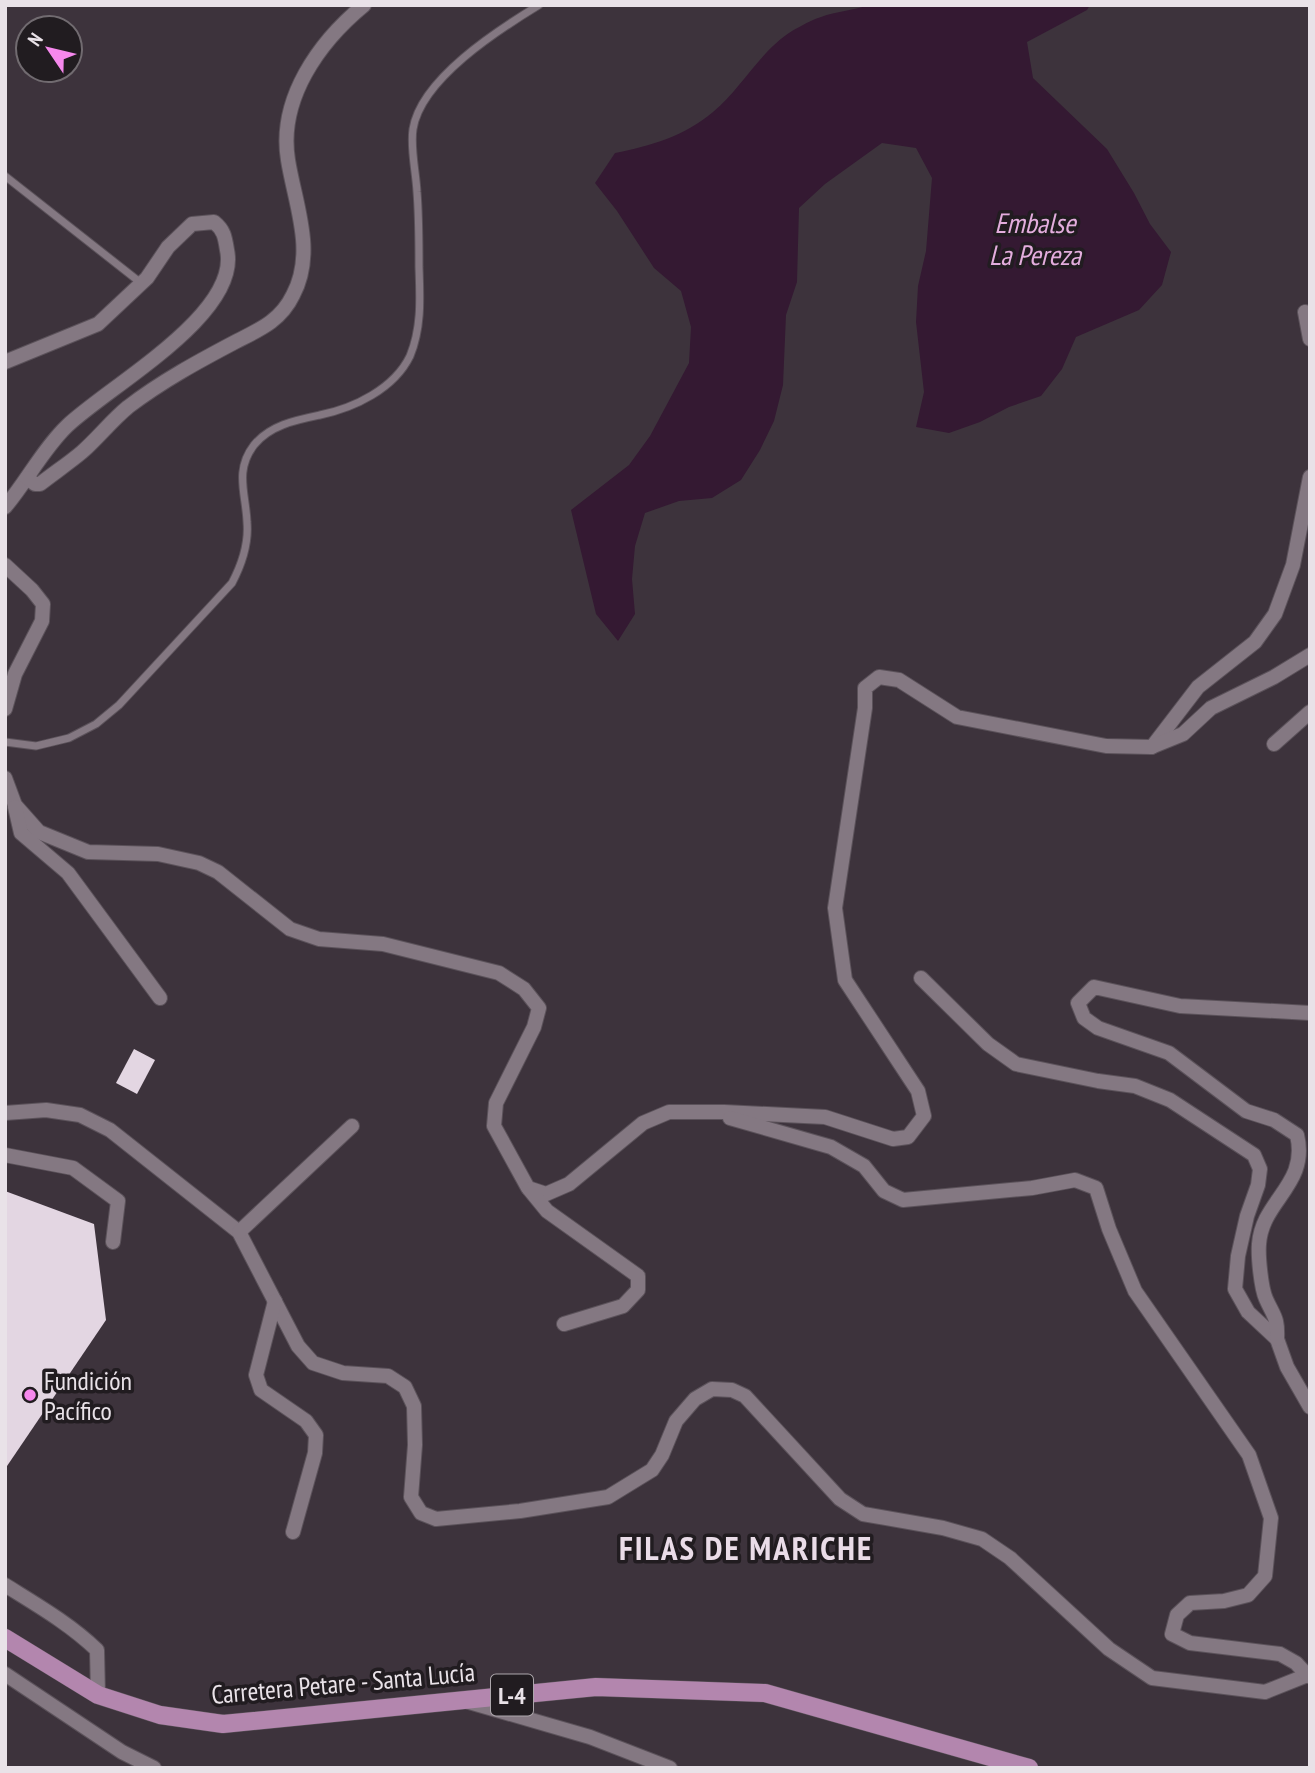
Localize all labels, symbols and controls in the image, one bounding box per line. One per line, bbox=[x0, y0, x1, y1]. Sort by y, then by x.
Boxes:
north arrow bbox=[14, 14, 84, 84]
text: N bbox=[22, 28, 48, 50]
water label: Embalse La Pereza bbox=[989, 204, 1083, 273]
place label: Fundición Pacífico bbox=[44, 1364, 132, 1427]
marker: Fundición Pacífico bbox=[22, 1387, 38, 1403]
district label: FILAS DE MARICHE bbox=[619, 1526, 873, 1569]
street label: Carretera Petare - Santa Lucía bbox=[210, 1655, 476, 1711]
road number: L-4 bbox=[491, 1674, 533, 1716]

